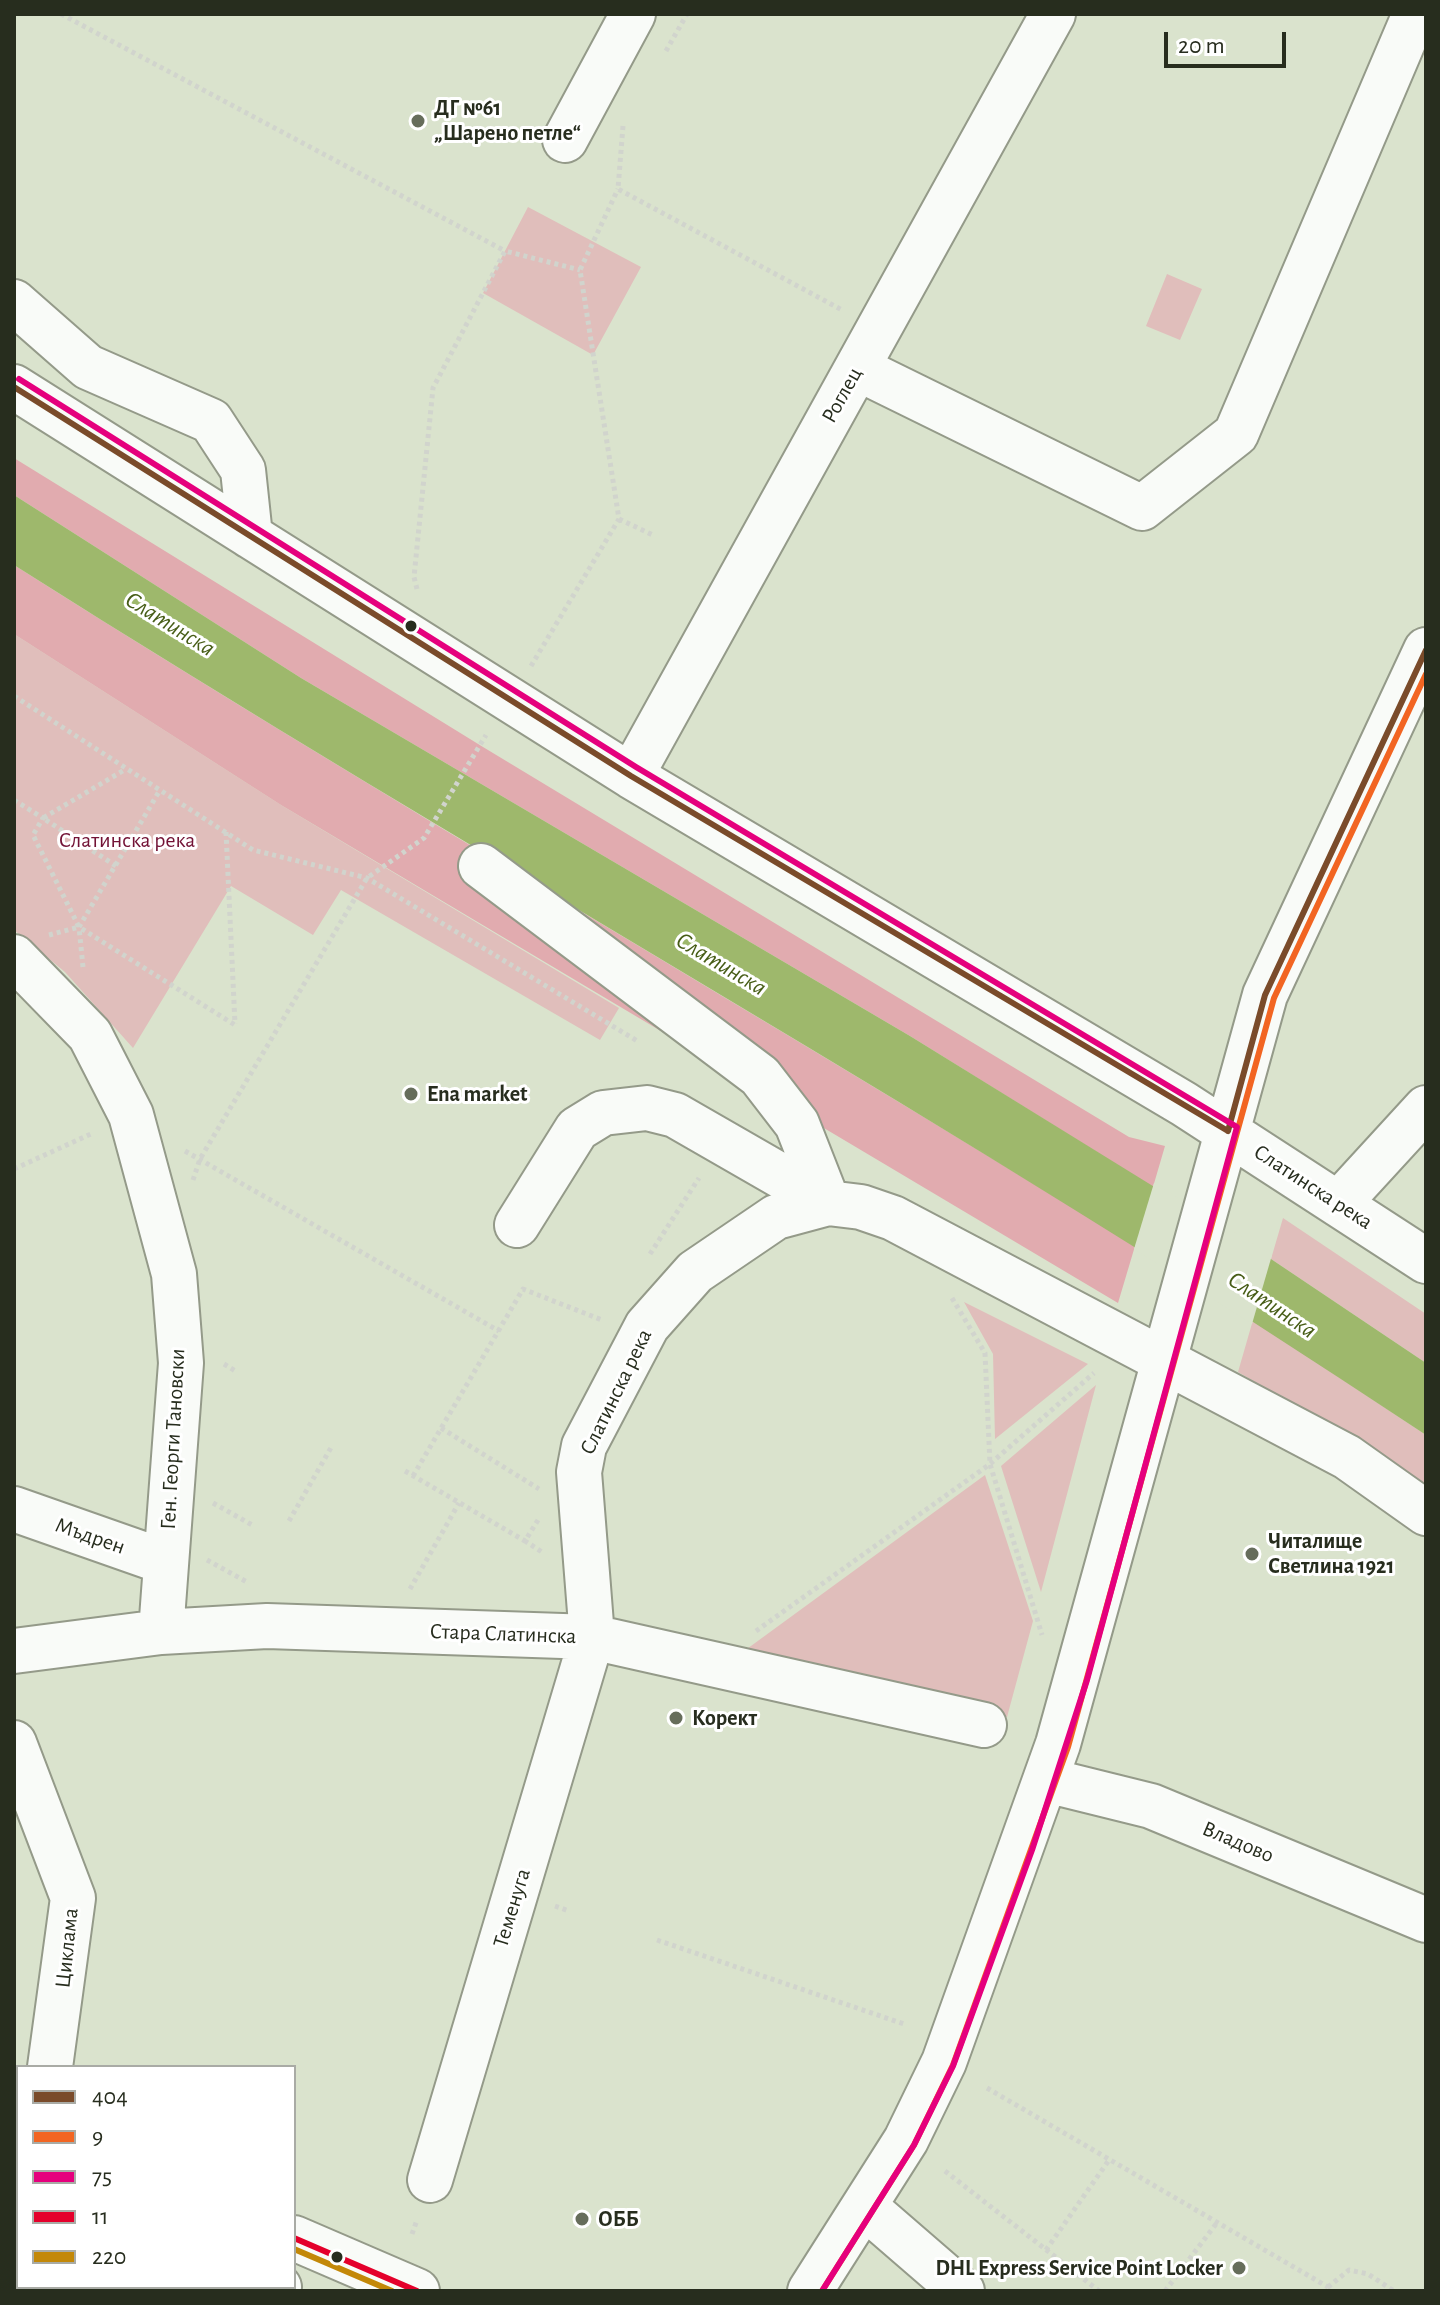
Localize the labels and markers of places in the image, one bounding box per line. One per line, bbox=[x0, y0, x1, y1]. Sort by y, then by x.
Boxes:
place label: ДГ №61 „Шарено петле“ bbox=[434, 95, 581, 146]
marker: ДГ №61 „Шарено петле“ bbox=[409, 112, 427, 130]
unlabelled marker bbox=[403, 618, 419, 634]
place label: Ena market bbox=[427, 1081, 528, 1107]
marker: Ena market bbox=[402, 1085, 420, 1103]
place label: Читалище Светлина 1921 bbox=[1268, 1528, 1394, 1580]
marker: Читалище Светлина 1921 bbox=[1243, 1545, 1261, 1563]
place label: Корект bbox=[692, 1705, 757, 1731]
marker: Корект bbox=[667, 1709, 685, 1727]
place label: ОББ bbox=[598, 2206, 639, 2232]
marker: ОББ bbox=[573, 2210, 591, 2228]
unlabelled marker bbox=[329, 2249, 345, 2265]
place label: DHL Express Service Point Locker bbox=[936, 2255, 1223, 2281]
marker: DHL Express Service Point Locker bbox=[1230, 2259, 1248, 2277]

